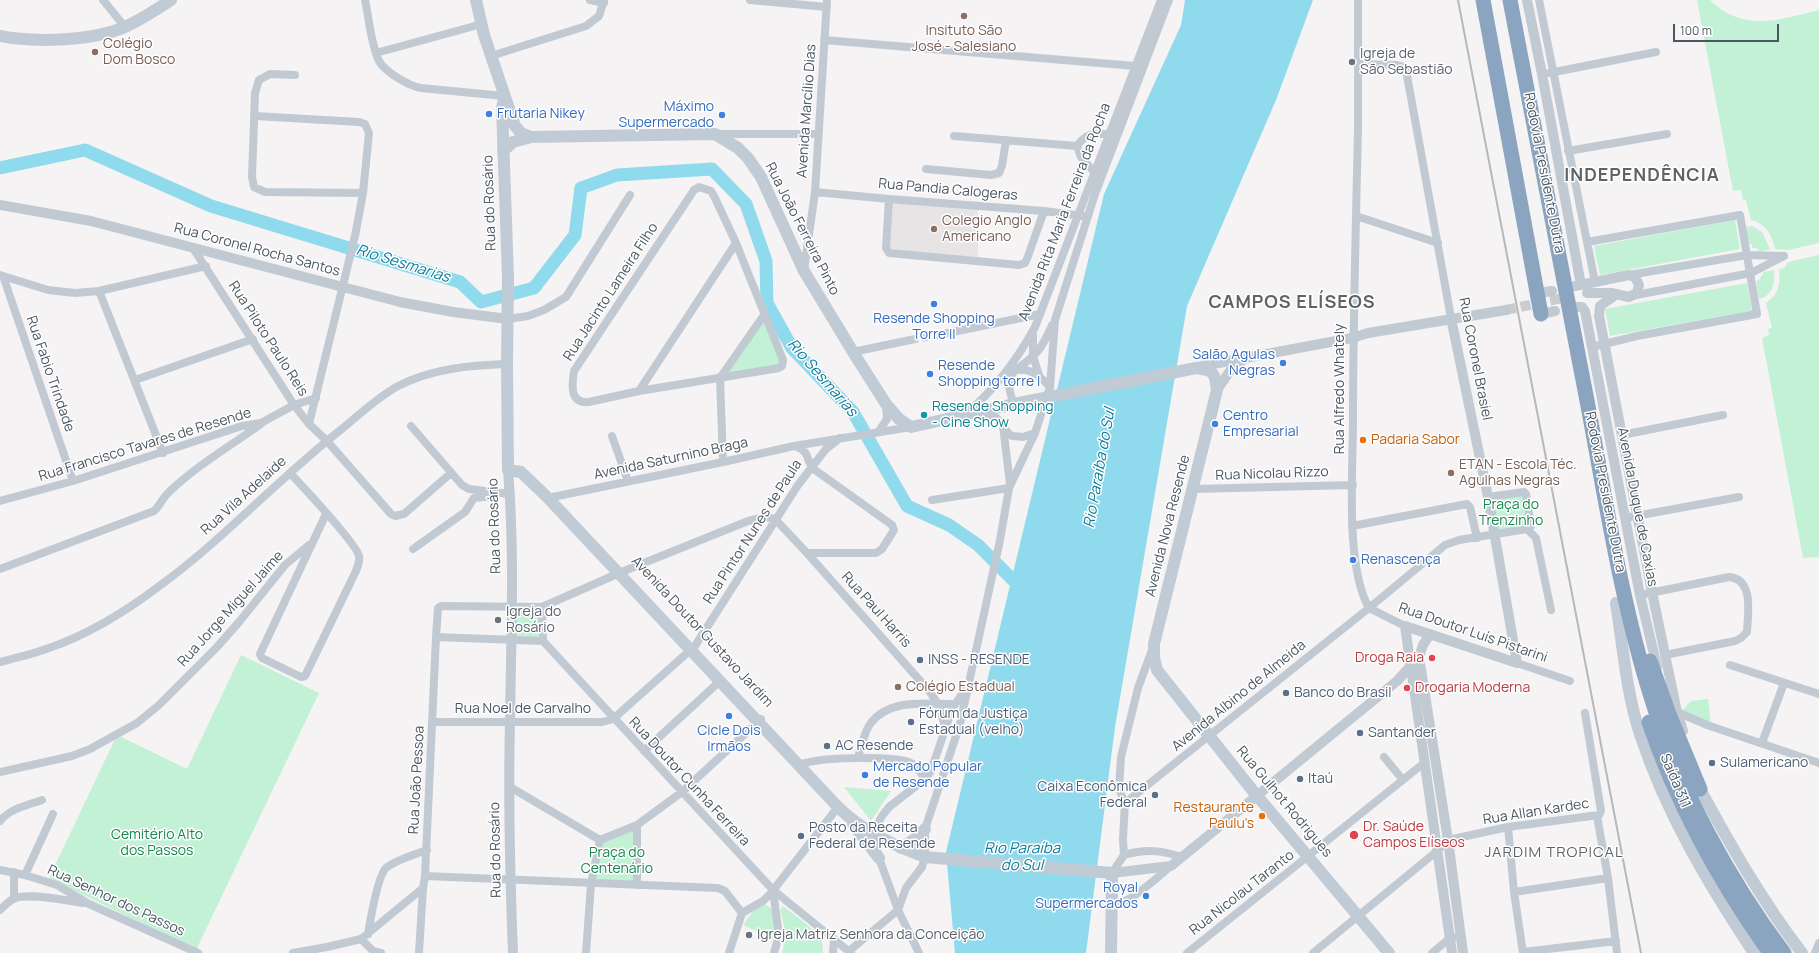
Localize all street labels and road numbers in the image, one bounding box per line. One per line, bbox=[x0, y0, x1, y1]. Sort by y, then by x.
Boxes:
street label: Avenida Marcílio Dias bbox=[794, 43, 820, 179]
street label: Rodovia Presidente Dutra bbox=[1520, 91, 1568, 255]
street label: Avenida Rita Maria Ferreira da Rocha bbox=[1016, 101, 1114, 323]
street label: Rua do Rosário bbox=[480, 155, 500, 251]
street label: Rua João Ferreira Pinto bbox=[761, 160, 843, 298]
street label: Rua Pandia Calogeras bbox=[878, 176, 1018, 204]
street label: Rua Coronel Rocha Santos bbox=[172, 220, 342, 280]
street label: Rua Jacinto Lameira Filho bbox=[560, 220, 662, 364]
street label: Rua Piloto Paulo Reis bbox=[225, 278, 311, 400]
street label: Rua Coronel Brasiel bbox=[1455, 296, 1495, 422]
street label: Rua Fabio Trindade bbox=[22, 314, 78, 434]
street label: Rua Alfredo Whately bbox=[1332, 324, 1348, 454]
street label: Rua Francisco Tavares de Resende bbox=[37, 405, 253, 485]
street label: Rodovia Presidente Dutra bbox=[1581, 410, 1629, 574]
street label: Avenida Duque de Caxias bbox=[1613, 426, 1661, 588]
street label: Avenida Saturnino Braga bbox=[592, 434, 750, 484]
street label: Rua Vila Adelaide bbox=[198, 453, 290, 539]
street label: Avenida Nova Resende bbox=[1142, 453, 1194, 599]
street label: Rua Pintor Nunes de Paula bbox=[700, 457, 806, 607]
street label: Rua Nicolau Rizzo bbox=[1215, 464, 1329, 484]
street label: Rua do Rosário bbox=[485, 478, 505, 574]
street label: Rua Jorge Miguel Jaime bbox=[175, 548, 287, 670]
street label: Avenida Doutor Gustavo Jardim bbox=[628, 553, 776, 711]
street label: Rua Paul Harris bbox=[838, 569, 914, 651]
street label: Rua Doutor Luís Pistarini bbox=[1396, 600, 1550, 666]
street label: Avenida Albino de Almeida bbox=[1169, 637, 1309, 755]
street label: Rua Noel de Carvalho bbox=[455, 701, 591, 717]
street label: Rua Doutor Cunha Ferreira bbox=[625, 714, 753, 850]
street label: Rua João Pessoa bbox=[406, 725, 428, 835]
street label: Rua Gulhot Rodrigues bbox=[1233, 743, 1335, 861]
street label: Saída 311 bbox=[1656, 751, 1694, 811]
street label: Rua Allan Kardec bbox=[1482, 795, 1590, 829]
street label: Rua do Rosário bbox=[487, 802, 505, 898]
street label: Rua Nicolau Taranto bbox=[1186, 847, 1298, 939]
street label: Rua Senhor dos Passos bbox=[45, 862, 187, 940]

